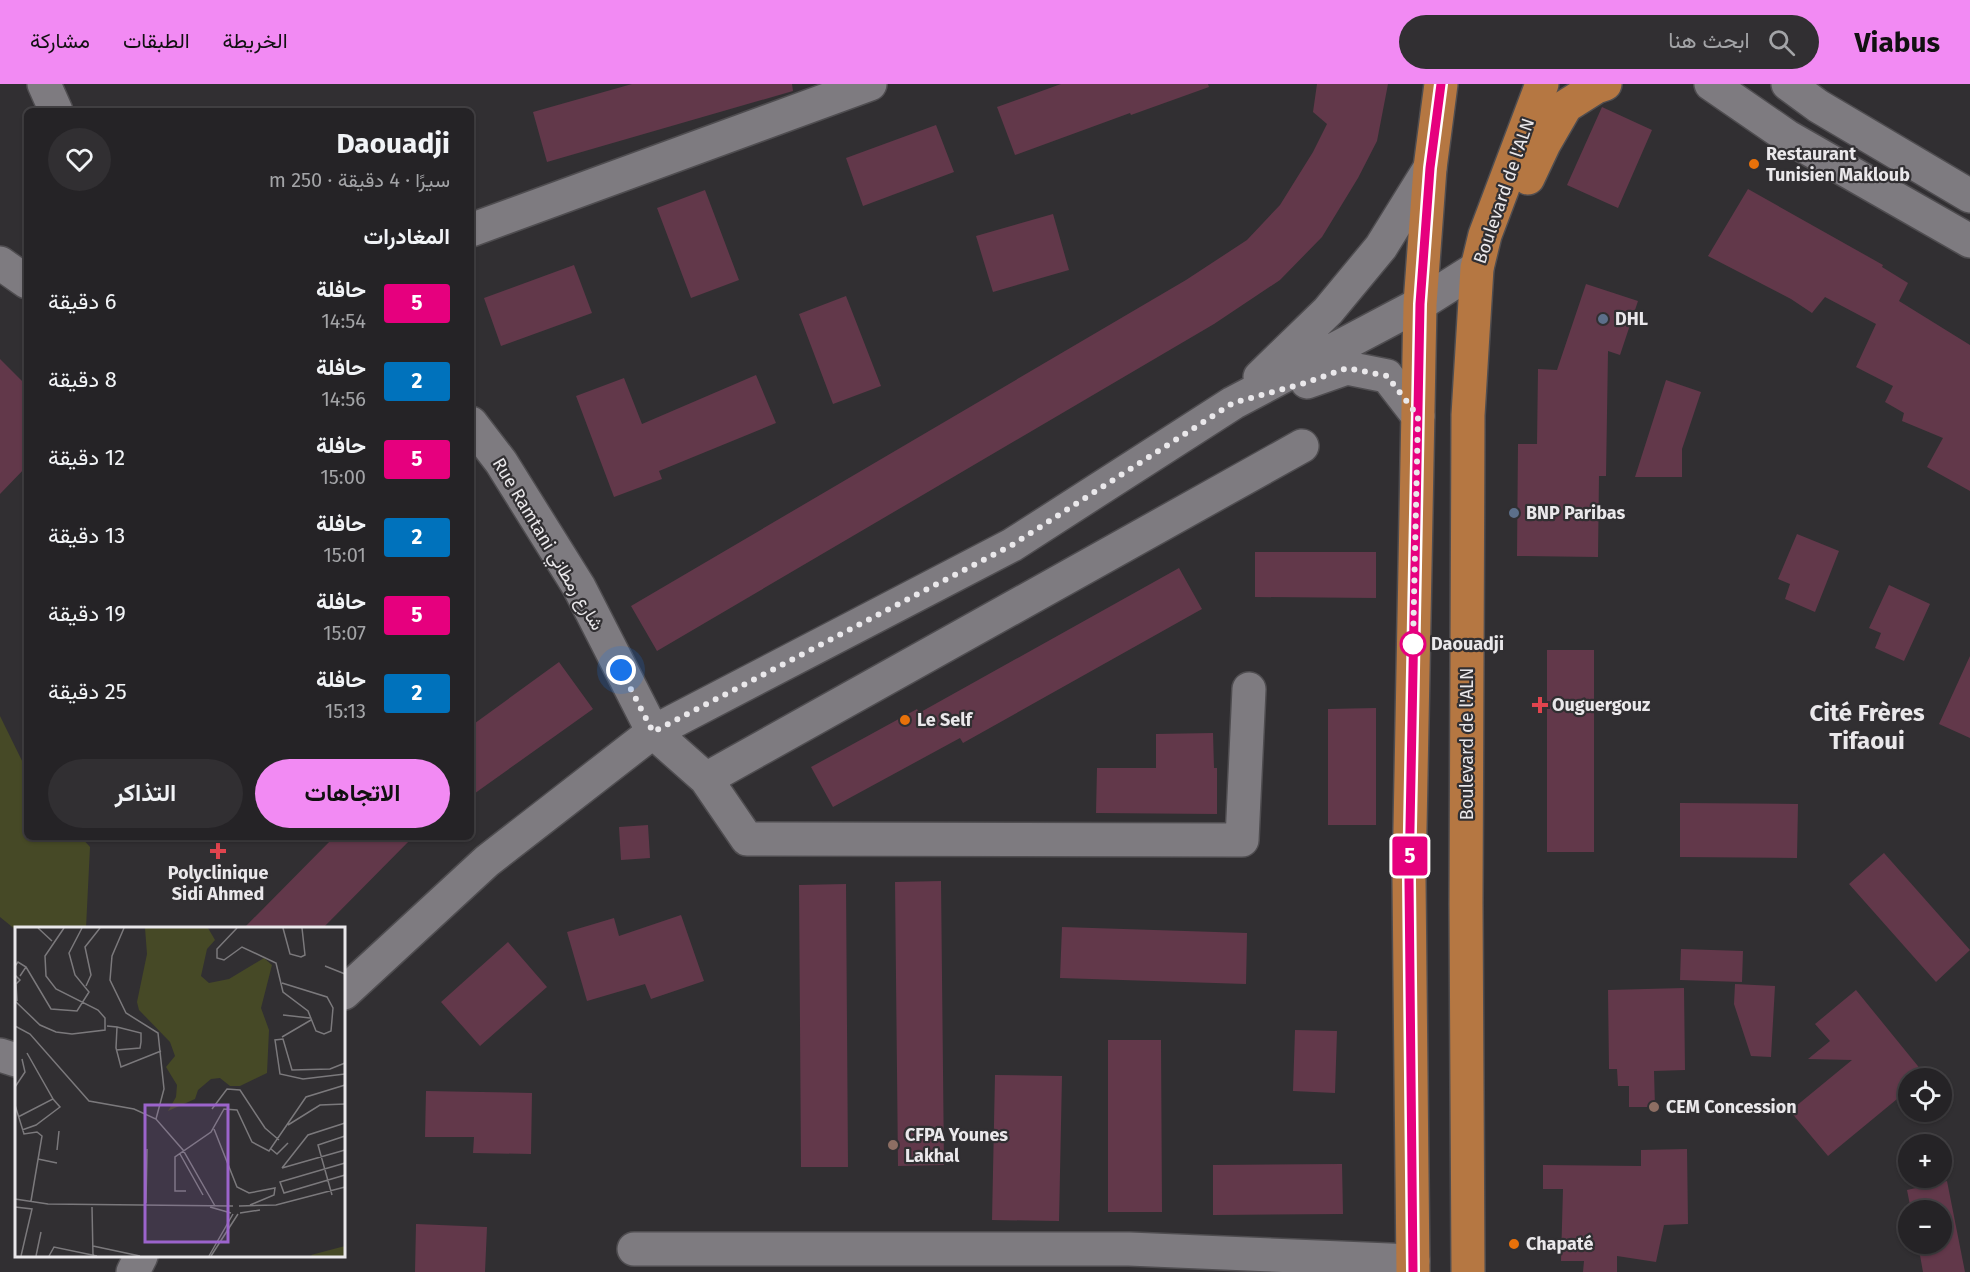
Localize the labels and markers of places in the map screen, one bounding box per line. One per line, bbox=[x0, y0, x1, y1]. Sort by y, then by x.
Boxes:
place label: Restaurant Tunisien Makloub bbox=[1766, 143, 1910, 186]
marker: Restaurant Tunisien Makloub bbox=[1747, 157, 1761, 171]
place label: DHL bbox=[1615, 308, 1648, 330]
marker: DHL bbox=[1596, 312, 1610, 326]
place label: BNP Paribas bbox=[1526, 502, 1625, 524]
marker: BNP Paribas bbox=[1507, 506, 1521, 520]
marker: Daouadji bbox=[1400, 631, 1426, 657]
place label: Daouadji bbox=[1431, 633, 1504, 655]
place label: Ouguergouz bbox=[1552, 694, 1650, 716]
marker: Ouguergouz bbox=[1533, 698, 1547, 712]
place label: Le Self bbox=[917, 709, 974, 731]
marker: Le Self bbox=[898, 713, 912, 727]
marker: Polyclinique Sidi Ahmed bbox=[209, 842, 227, 860]
place label: Polyclinique Sidi Ahmed bbox=[168, 862, 268, 905]
place label: CEM Concession bbox=[1666, 1096, 1797, 1118]
marker: CEM Concession bbox=[1647, 1100, 1661, 1114]
place label: CFPA Younes Lakhal bbox=[905, 1124, 1008, 1167]
marker: CFPA Younes Lakhal bbox=[886, 1138, 900, 1152]
place label: Chapaté bbox=[1526, 1233, 1593, 1255]
marker: Chapaté bbox=[1507, 1237, 1521, 1251]

